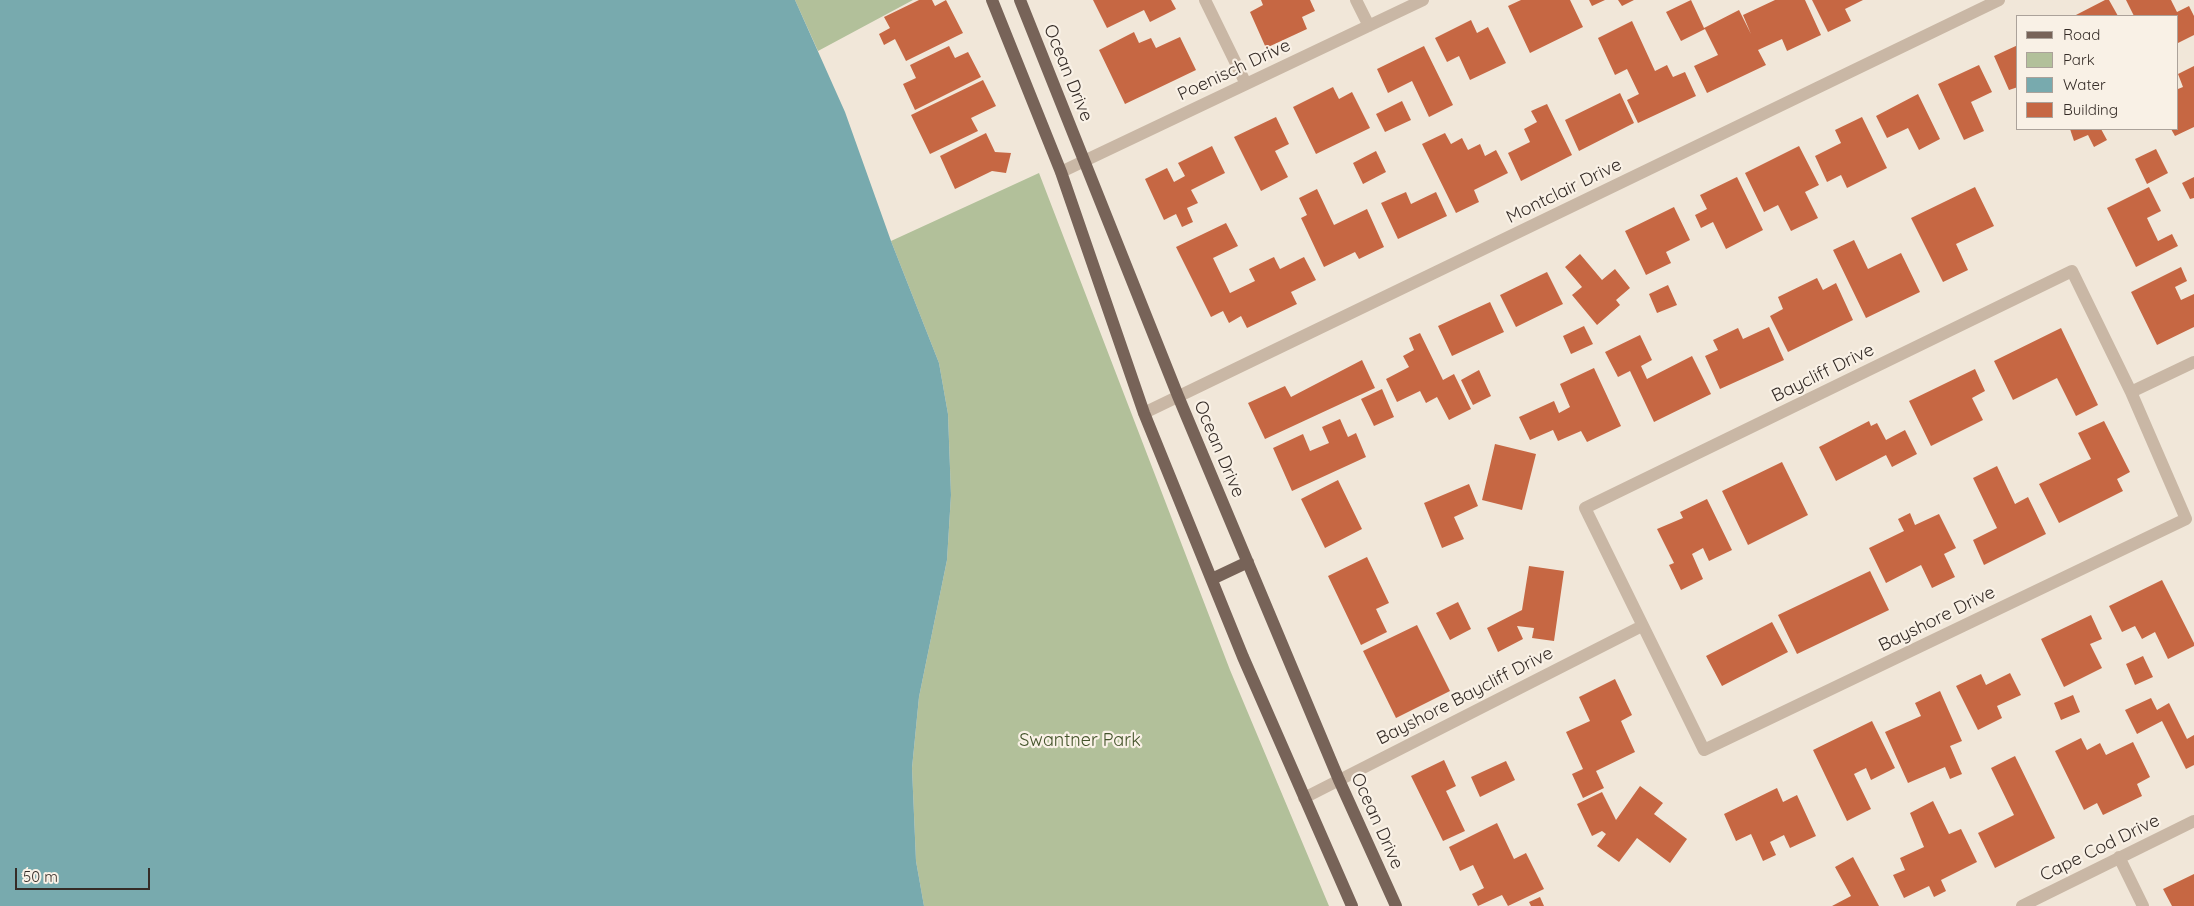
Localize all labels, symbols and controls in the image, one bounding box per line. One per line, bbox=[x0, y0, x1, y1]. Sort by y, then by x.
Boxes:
legend bbox=[2016, 15, 2179, 130]
street label: Ocean Drive bbox=[1039, 21, 1097, 125]
text: Road bbox=[2063, 25, 2100, 44]
street label: Poenisch Drive bbox=[1174, 34, 1294, 106]
text: Park bbox=[2063, 50, 2095, 69]
text: Water bbox=[2063, 75, 2106, 94]
text: Building bbox=[2063, 100, 2118, 119]
street label: Montclair Drive bbox=[1503, 154, 1625, 228]
street label: Baycliff Drive bbox=[1768, 339, 1878, 407]
street label: Ocean Drive bbox=[1189, 397, 1249, 501]
street label: Bayshore Drive bbox=[1875, 581, 1999, 657]
street label: Bayshore Baycliff Drive bbox=[1373, 642, 1557, 750]
park label: Swantner Park bbox=[1019, 730, 1141, 752]
street label: Ocean Drive bbox=[1346, 770, 1408, 872]
street label: Cape Cod Drive bbox=[2037, 810, 2163, 886]
scale bar bbox=[18, 858, 152, 890]
text: 50 m bbox=[23, 867, 58, 886]

